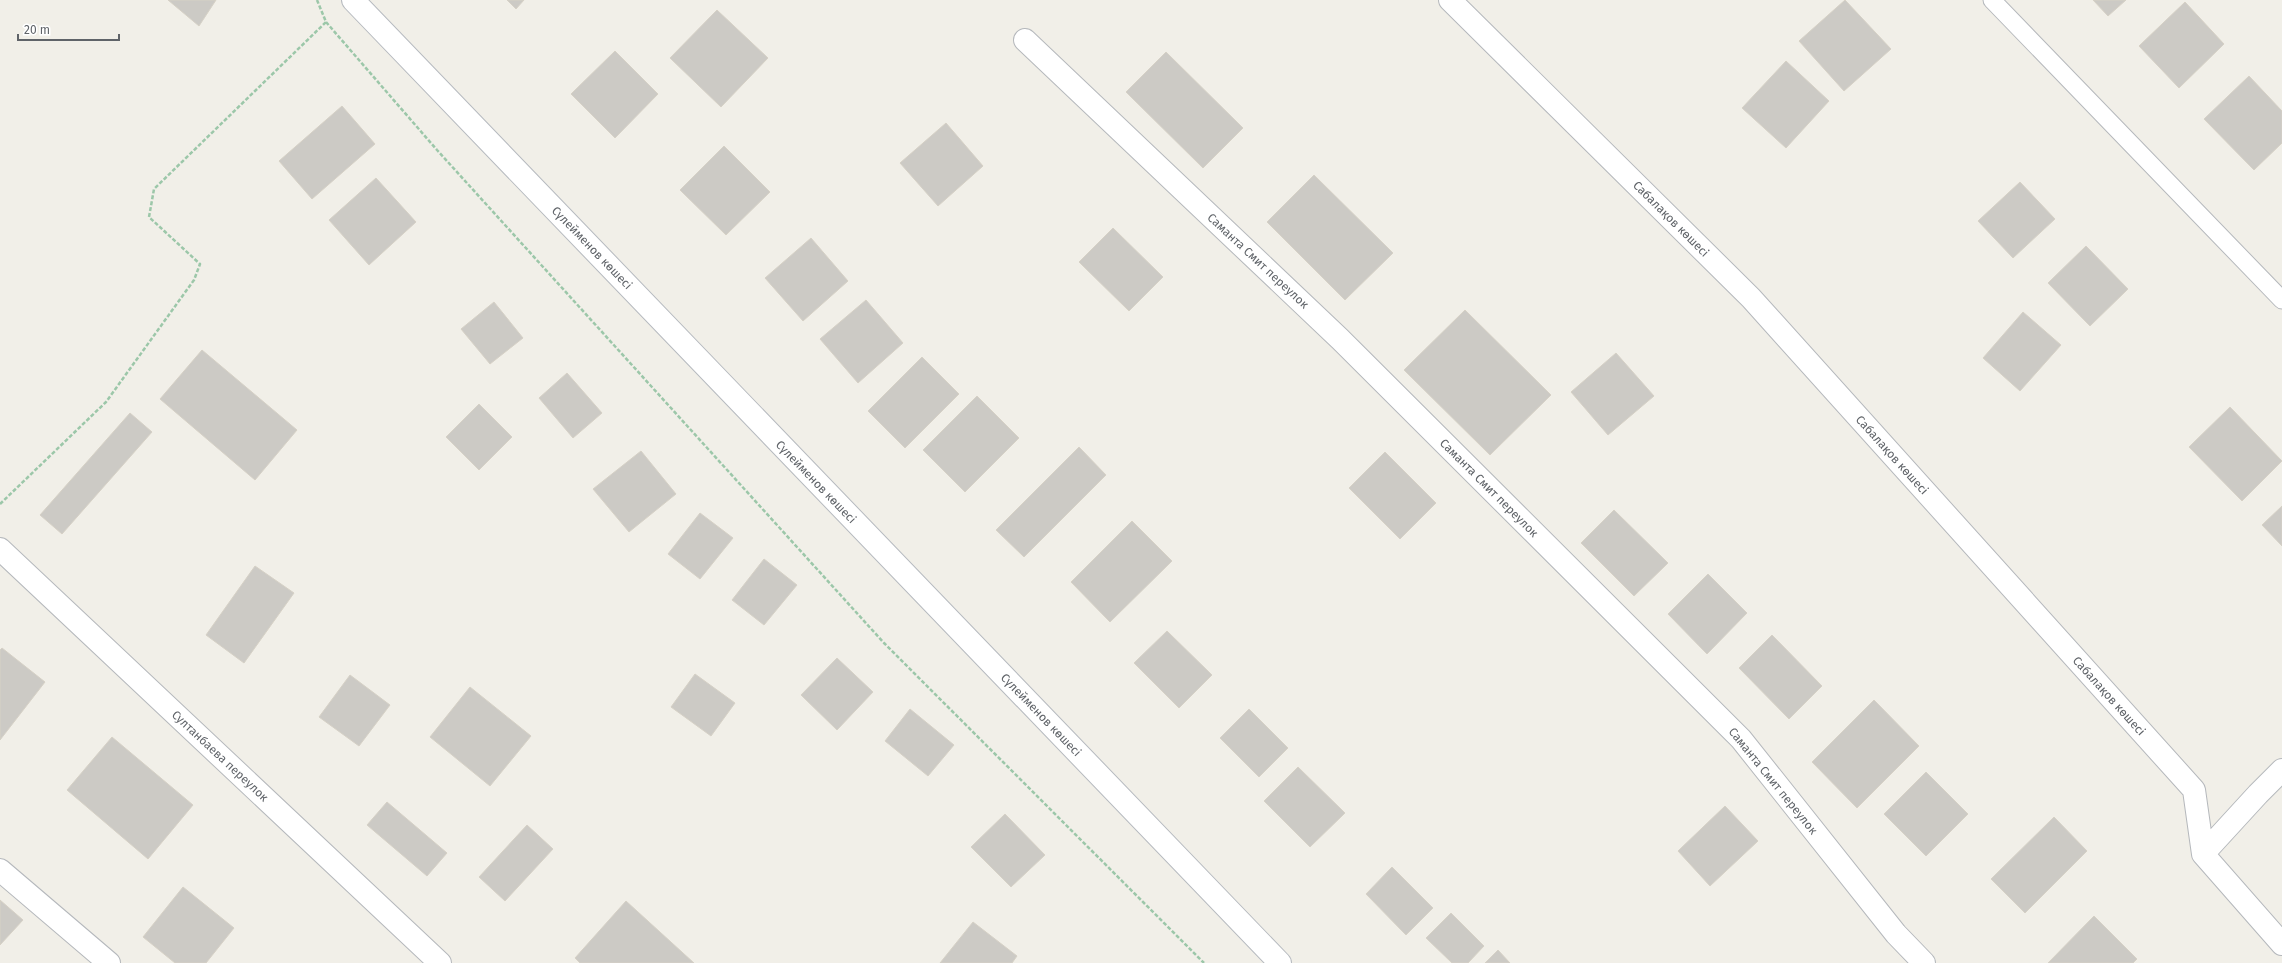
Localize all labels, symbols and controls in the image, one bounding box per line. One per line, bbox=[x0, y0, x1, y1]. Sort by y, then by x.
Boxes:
scale bar bbox=[18, 16, 119, 42]
text: 20 m bbox=[24, 23, 50, 37]
street label: Сабалақов көшесі bbox=[1630, 178, 1712, 260]
street label: Сүлейменов көшесі bbox=[549, 204, 635, 292]
street label: Саманта Смит переулок bbox=[1205, 210, 1312, 312]
street label: Сабалақов көшесі bbox=[1853, 413, 1931, 497]
street label: Саманта Смит переулок bbox=[1437, 436, 1542, 541]
street label: Сүлейменов көшесі bbox=[773, 438, 859, 526]
street label: Сабалақов көшесі bbox=[2070, 654, 2148, 738]
street label: Сүлейменов көшесі bbox=[998, 671, 1084, 759]
street label: Султанбаева переулок bbox=[169, 708, 272, 805]
street label: Саманта Смит переулок bbox=[1726, 725, 1821, 838]

